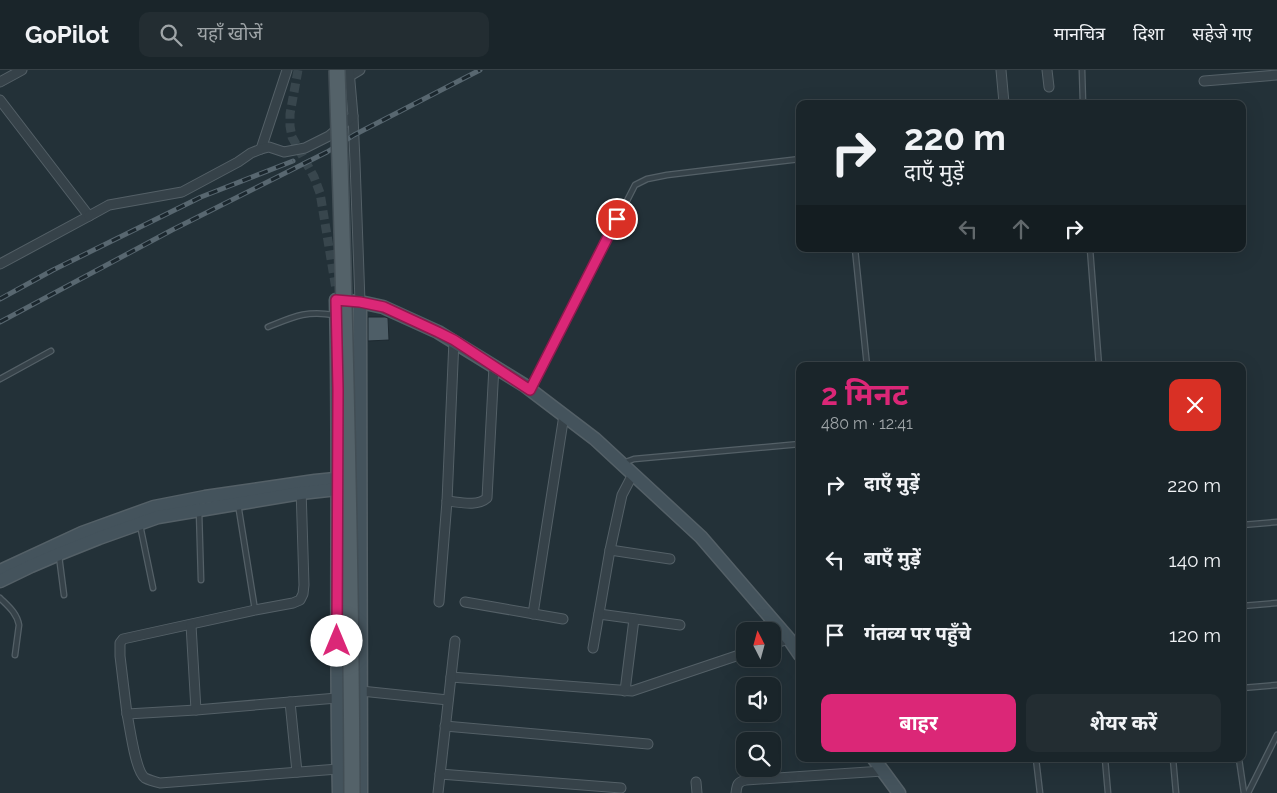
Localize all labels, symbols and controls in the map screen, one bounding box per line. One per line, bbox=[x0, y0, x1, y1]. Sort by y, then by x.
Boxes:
search box bbox=[139, 12, 489, 57]
text: GoPilot bbox=[25, 20, 109, 49]
icon: search bbox=[157, 21, 185, 49]
text: यहाँ खोजें bbox=[197, 22, 262, 44]
text: मानचित्र bbox=[1054, 23, 1105, 44]
text: दिशा bbox=[1133, 23, 1164, 44]
text: सहेजे गए bbox=[1192, 23, 1252, 44]
text: 220 m bbox=[904, 117, 1006, 158]
icon: right bbox=[821, 120, 886, 185]
text: दाएँ मुड़ें bbox=[904, 159, 964, 185]
pin bbox=[596, 198, 638, 240]
icon: arrive bbox=[603, 205, 631, 233]
icon: left bbox=[954, 215, 982, 243]
icon: ahead bbox=[1007, 215, 1035, 243]
icon: right bbox=[1060, 215, 1088, 243]
text: 2 मिनट bbox=[821, 377, 908, 412]
button: close bbox=[1169, 379, 1221, 431]
text: 480 m · 12:41 bbox=[821, 414, 913, 433]
icon: right bbox=[821, 471, 849, 499]
text: दाएँ मुड़ें bbox=[864, 472, 920, 494]
text: 220 m bbox=[1167, 474, 1221, 496]
icon: left bbox=[821, 546, 849, 574]
text: बाएँ मुड़ें bbox=[864, 547, 921, 569]
text: 140 m bbox=[1169, 549, 1221, 571]
position arrow bbox=[310, 614, 362, 666]
icon: arrive bbox=[821, 621, 849, 649]
north arrow bbox=[736, 622, 781, 668]
map controls bbox=[736, 622, 781, 777]
text: गंतव्य पर पहुँचे bbox=[864, 622, 971, 644]
text: 120 m bbox=[1169, 624, 1221, 646]
button: sound bbox=[736, 677, 781, 722]
button: बाहर bbox=[821, 694, 1016, 752]
button: शेयर करें bbox=[1026, 694, 1221, 752]
button: search bbox=[736, 732, 781, 777]

